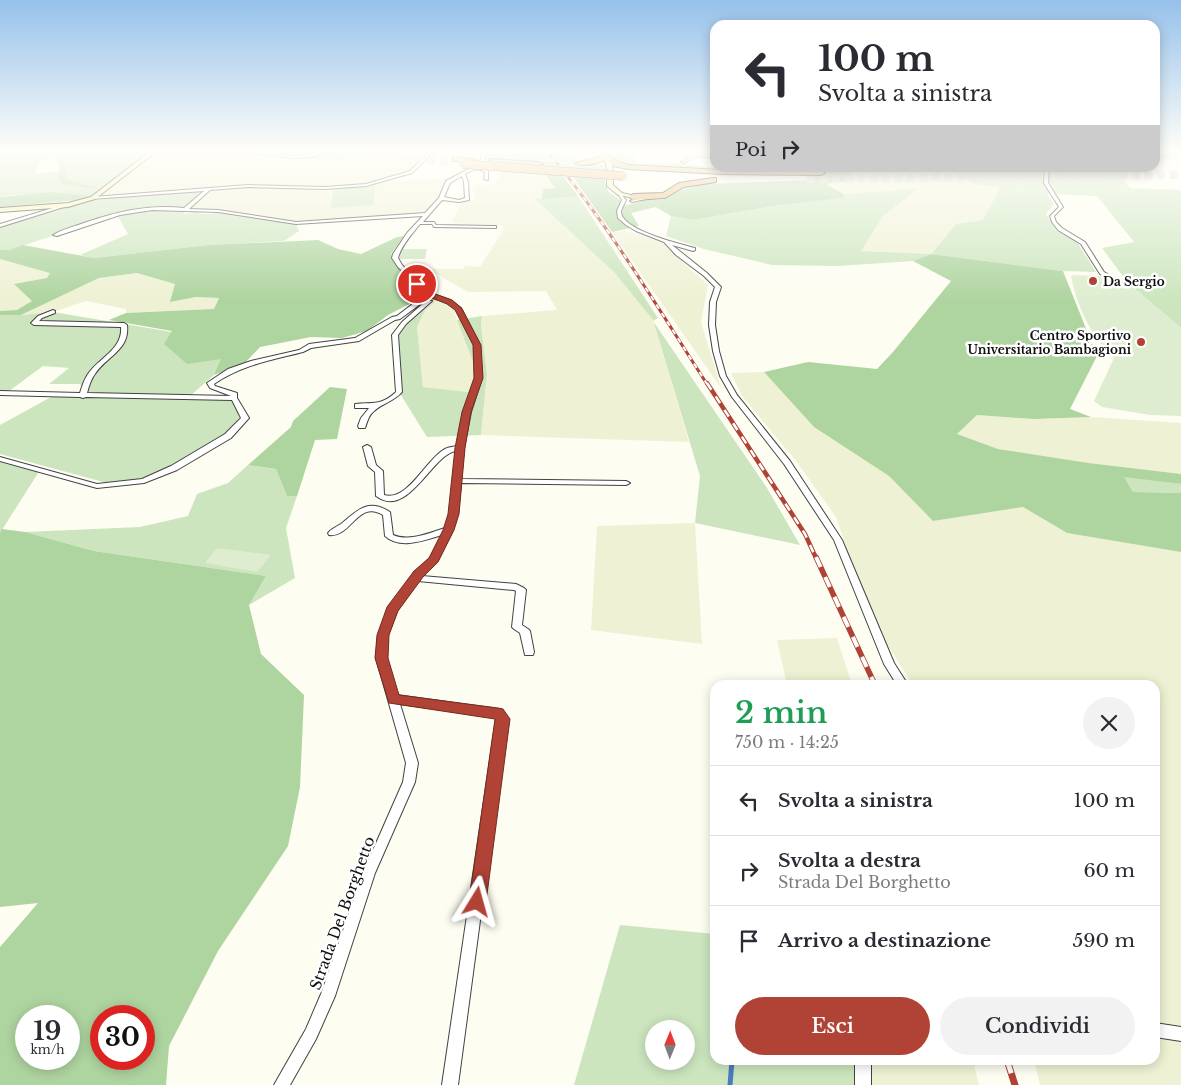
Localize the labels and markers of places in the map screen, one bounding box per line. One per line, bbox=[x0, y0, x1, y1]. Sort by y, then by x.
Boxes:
pin bbox=[396, 263, 438, 305]
place label: Da Sergio bbox=[1103, 274, 1165, 289]
marker: Da Sergio bbox=[1087, 275, 1099, 287]
place label: Centro Sportivo Universitario Bambagioni bbox=[967, 328, 1132, 357]
marker: Centro Sportivo Universitario Bambagioni bbox=[1135, 336, 1147, 348]

